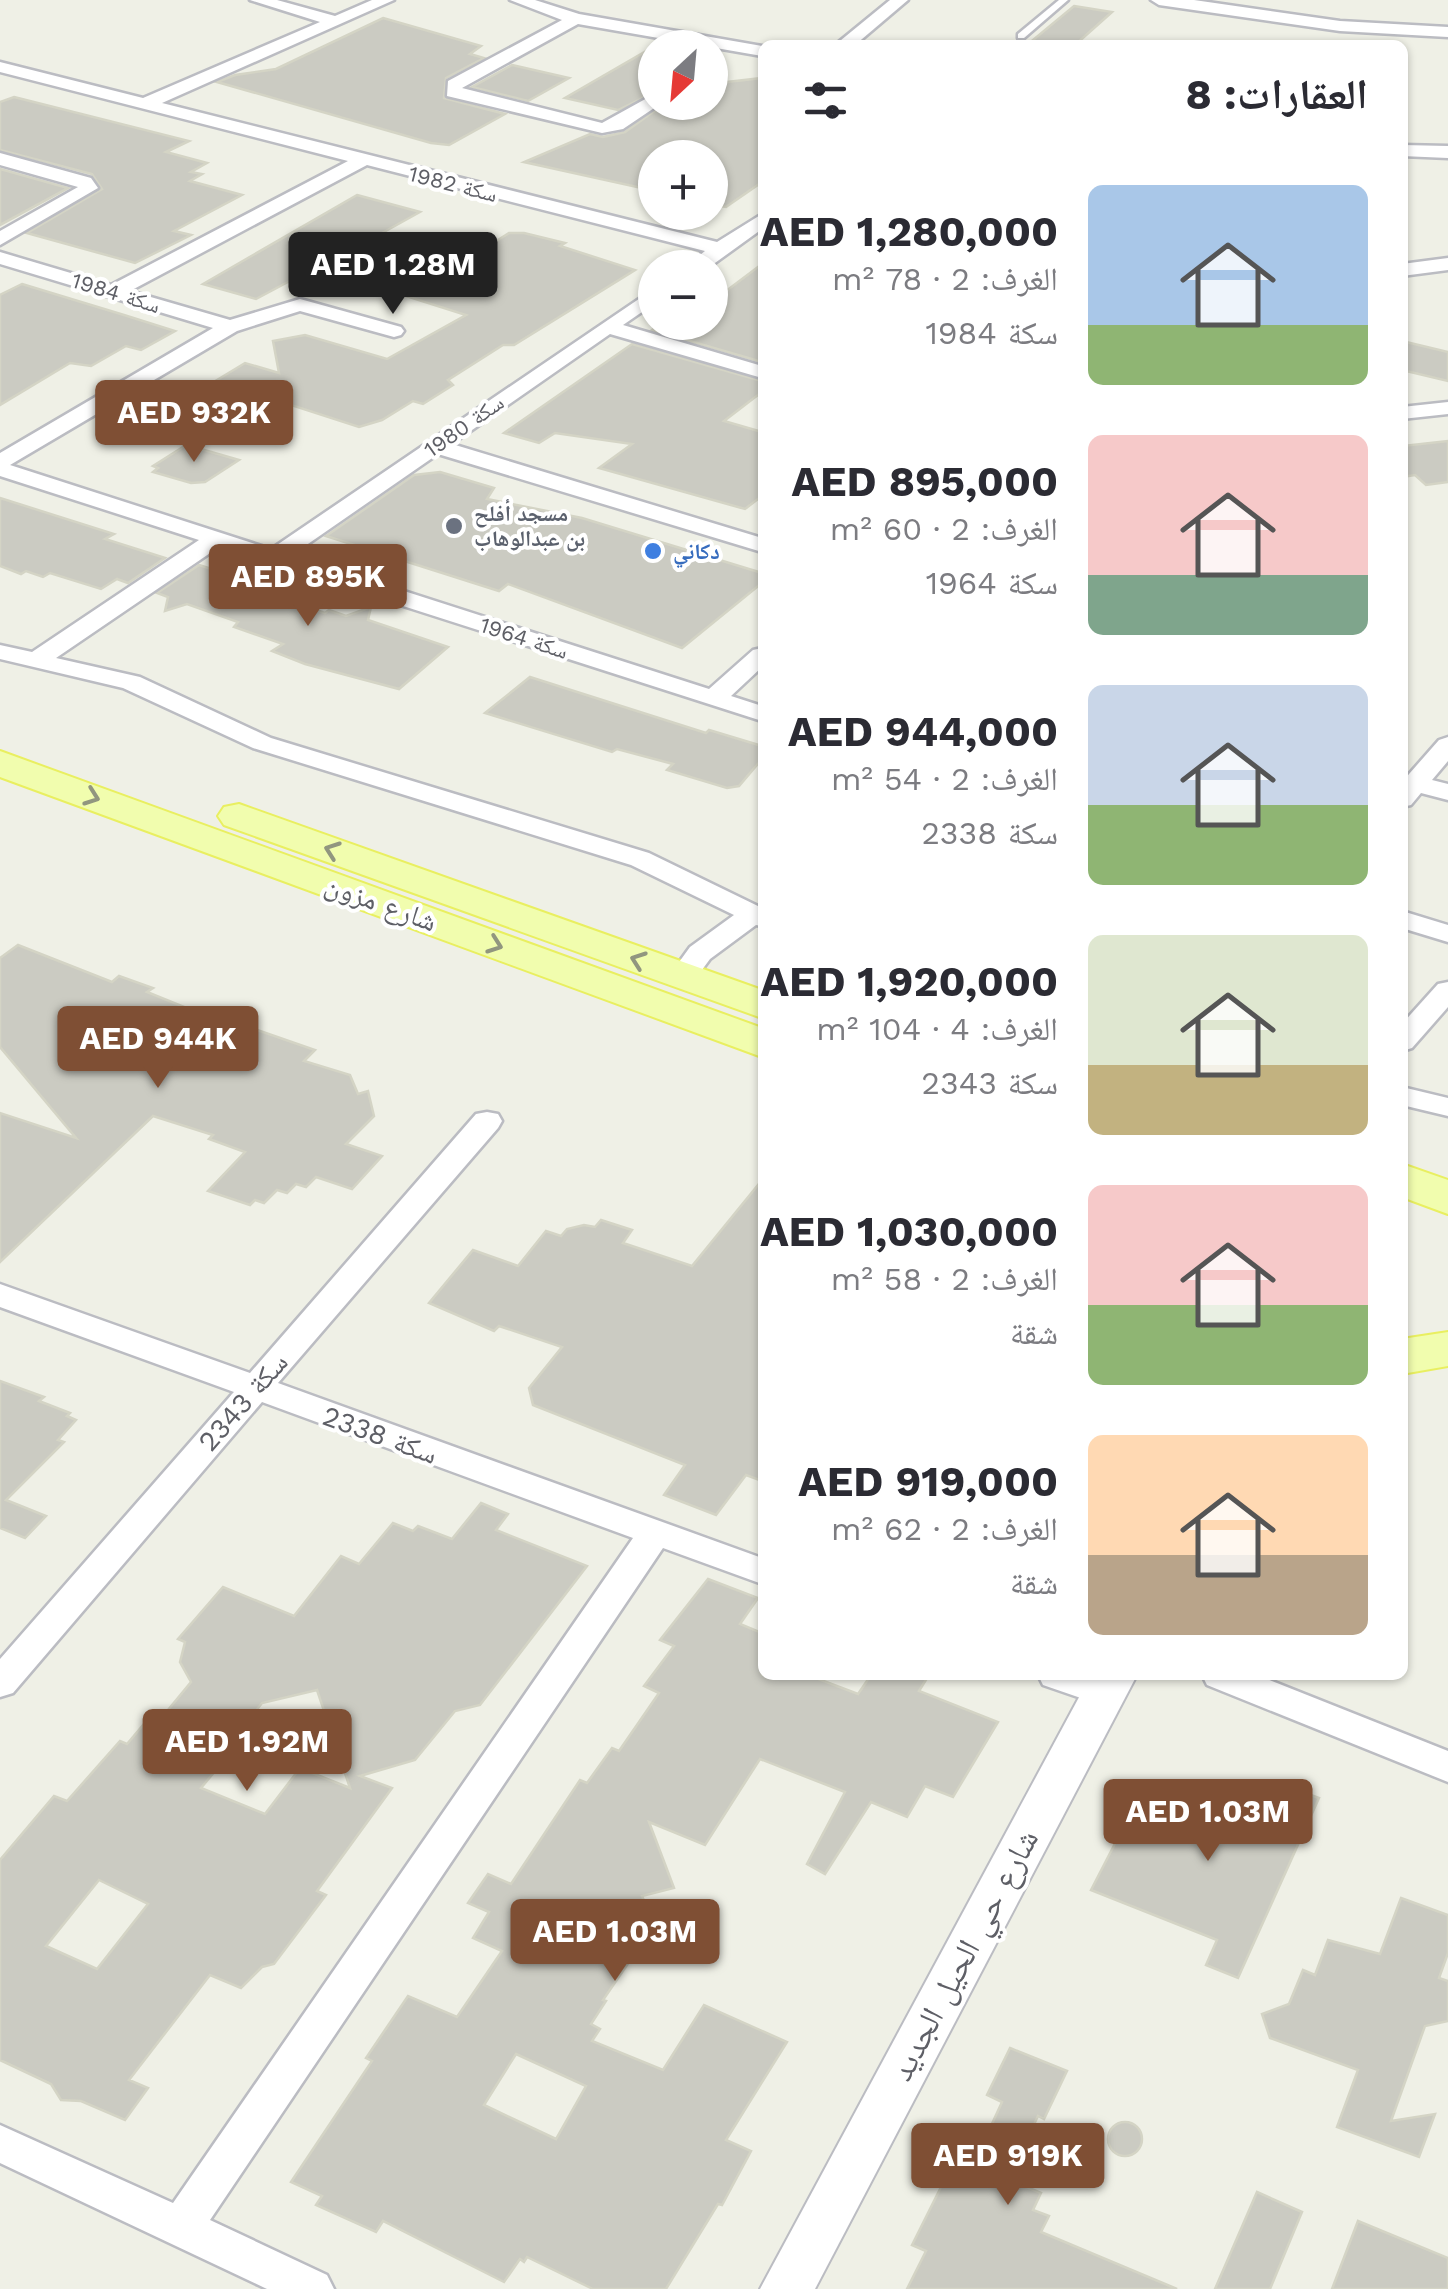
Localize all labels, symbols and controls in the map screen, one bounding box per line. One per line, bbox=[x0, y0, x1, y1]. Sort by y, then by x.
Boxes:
north arrow bbox=[638, 30, 728, 120]
map controls bbox=[638, 30, 728, 340]
text: العقارات: 8 bbox=[1186, 70, 1368, 119]
icon: filters bbox=[798, 73, 853, 128]
button: + bbox=[638, 140, 728, 230]
street label: سكة 1982 bbox=[406, 161, 500, 207]
text: AED 1,280,000 bbox=[760, 207, 1058, 256]
icon: home bbox=[1168, 225, 1288, 345]
pin: AED 1.28M bbox=[279, 232, 507, 317]
text: AED 1.28M bbox=[310, 245, 476, 283]
button: − bbox=[638, 250, 728, 340]
text: الغرف: 2 · 78 m² bbox=[832, 260, 1058, 298]
street label: سكة 1984 bbox=[69, 268, 163, 318]
text: سكة 1984 bbox=[925, 314, 1058, 352]
pin: AED 932K bbox=[91, 380, 297, 465]
street label: سكة 1980 bbox=[419, 390, 509, 462]
text: AED 932K bbox=[117, 393, 271, 431]
text: AED 895,000 bbox=[792, 457, 1058, 506]
icon: home bbox=[1168, 475, 1288, 595]
place label: مسجد أفلح بن عبدالوهاب bbox=[474, 498, 585, 552]
text: الغرف: 2 · 60 m² bbox=[830, 510, 1058, 548]
marker: مسجد أفلح بن عبدالوهاب bbox=[443, 515, 465, 537]
place label: دكاني bbox=[673, 539, 720, 568]
marker: دكاني bbox=[642, 540, 664, 562]
pin: AED 895K bbox=[205, 544, 411, 629]
text: AED 895K bbox=[231, 557, 385, 595]
text: سكة 1964 bbox=[926, 564, 1058, 602]
street label: سكة 1964 bbox=[477, 612, 571, 664]
text: AED 944,000 bbox=[788, 707, 1058, 756]
icon: home bbox=[1168, 725, 1288, 845]
text: الغرف: 2 · 54 m² bbox=[831, 760, 1058, 798]
one-way arrow bbox=[82, 785, 99, 806]
text: سكة 2338 bbox=[921, 814, 1058, 852]
one-way arrow bbox=[325, 841, 342, 861]
street label: شارع مزون bbox=[320, 868, 441, 939]
one-way arrow bbox=[486, 933, 503, 954]
one-way arrow bbox=[630, 951, 647, 972]
text: AED 1,920,000 bbox=[760, 957, 1058, 1006]
icon: home bbox=[1168, 975, 1288, 1095]
pin: AED 944K bbox=[55, 1006, 261, 1091]
text: الغرف: 4 · 104 m² bbox=[816, 1010, 1058, 1048]
text: AED 944K bbox=[79, 1019, 237, 1057]
text: سكة 2343 bbox=[921, 1064, 1058, 1102]
text: AED 1,030,000 bbox=[760, 1207, 1058, 1256]
icon: home bbox=[1168, 1225, 1288, 1345]
text: الغرف: 2 · 58 m² bbox=[831, 1260, 1058, 1298]
text: شقة bbox=[1010, 1314, 1058, 1352]
street label: سكة 2343 bbox=[191, 1346, 295, 1458]
street label: سكة 2338 bbox=[318, 1399, 442, 1471]
text: AED 919,000 bbox=[798, 1457, 1058, 1506]
icon: home bbox=[1168, 1475, 1288, 1595]
text: الغرف: 2 · 62 m² bbox=[831, 1510, 1058, 1548]
text: شقة bbox=[1010, 1564, 1058, 1602]
pin: AED 1.92M bbox=[133, 1709, 361, 1794]
text: AED 1.92M bbox=[165, 1722, 329, 1760]
pin: AED 1.03M bbox=[1094, 1779, 1322, 1864]
text: AED 1.03M bbox=[1126, 1792, 1290, 1830]
street label: شارع حي الحيل الجديد bbox=[882, 1823, 1052, 2090]
pin: AED 1.03M bbox=[501, 1899, 729, 1984]
text: AED 1.03M bbox=[533, 1912, 697, 1950]
pin: AED 919K bbox=[905, 2123, 1111, 2208]
text: AED 919K bbox=[933, 2136, 1083, 2174]

